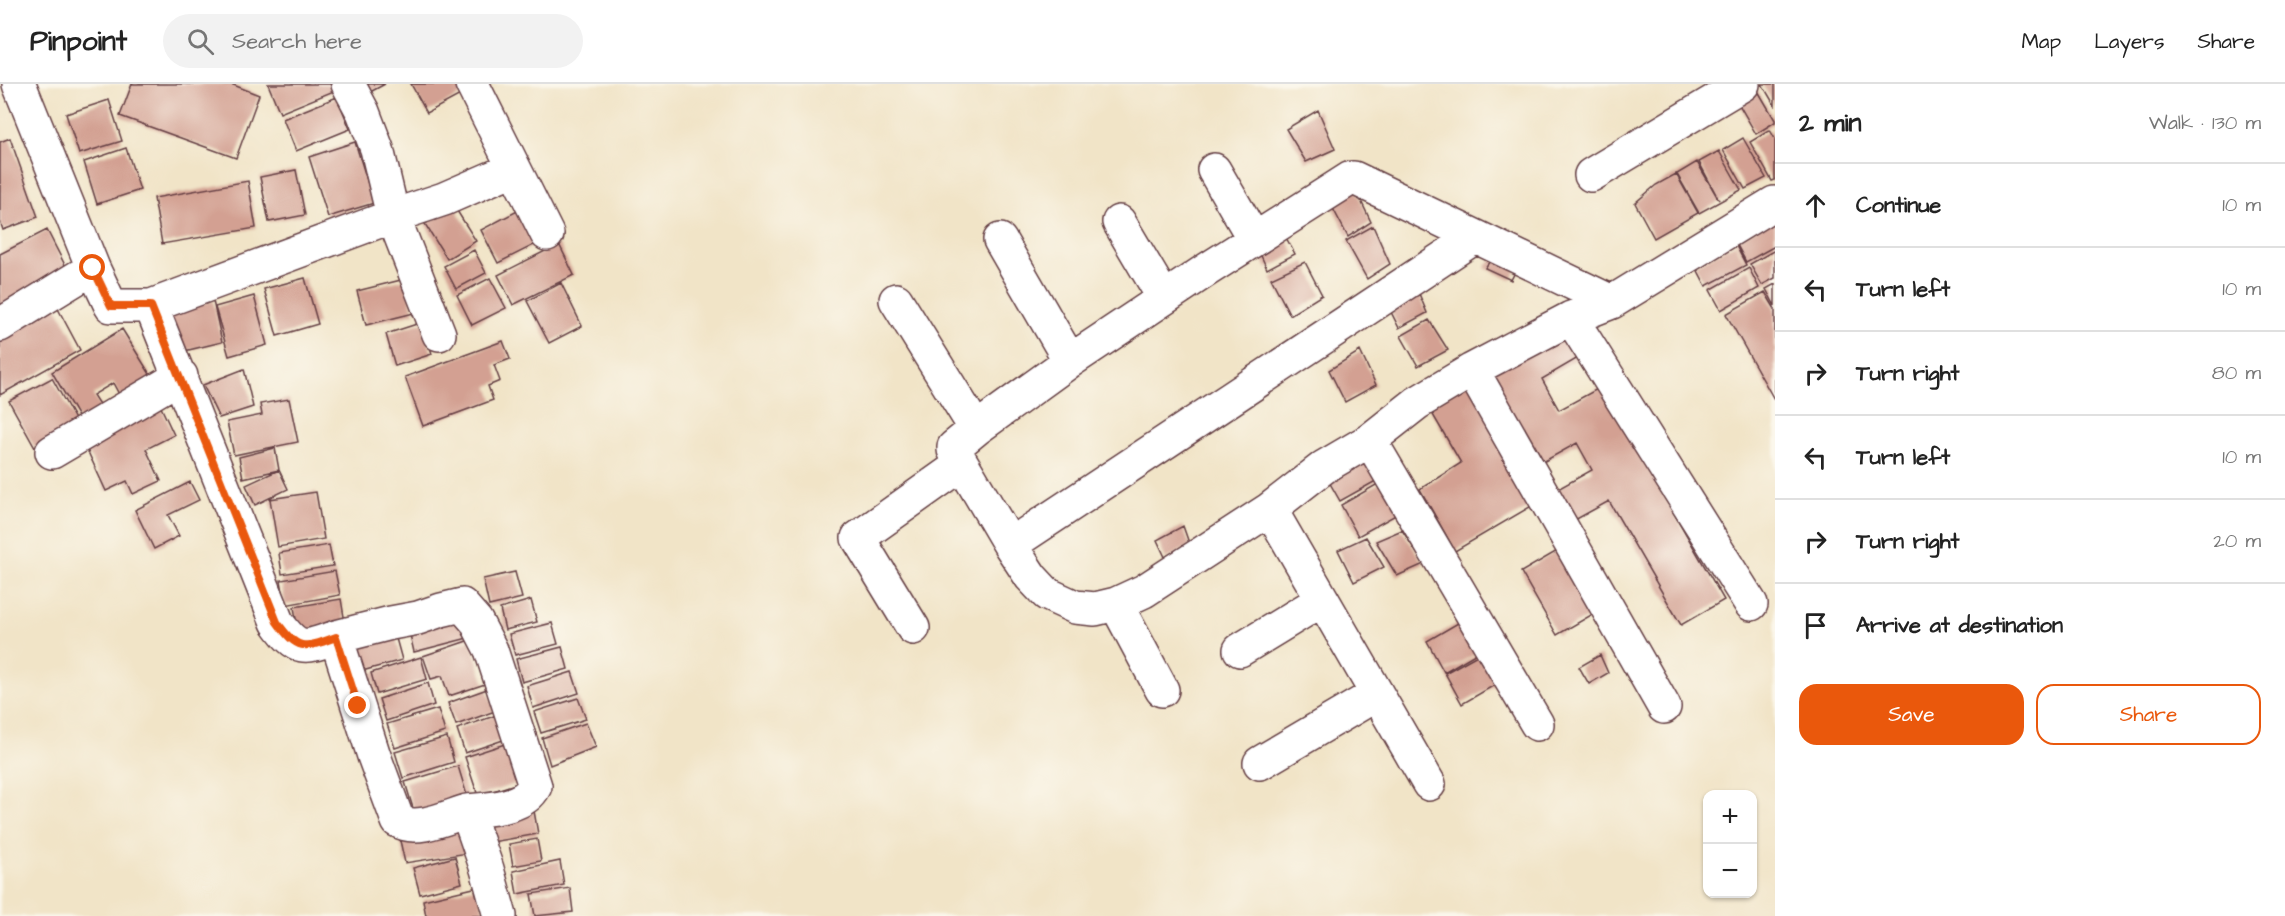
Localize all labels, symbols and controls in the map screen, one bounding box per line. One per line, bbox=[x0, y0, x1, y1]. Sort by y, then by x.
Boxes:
search box bbox=[163, 14, 583, 68]
text: Pinpoint bbox=[30, 22, 127, 61]
icon: search bbox=[184, 25, 217, 58]
text: Search here bbox=[232, 26, 362, 57]
text: Map bbox=[2021, 27, 2061, 56]
text: Layers bbox=[2094, 27, 2164, 56]
text: Share bbox=[2197, 27, 2255, 56]
text: 2 min bbox=[1799, 105, 1861, 141]
text: Walk · 130 m bbox=[2149, 109, 2261, 137]
icon: ahead bbox=[1799, 189, 1832, 222]
text: Continue bbox=[1856, 190, 1941, 221]
text: 10 m bbox=[2222, 191, 2261, 219]
route start bbox=[79, 254, 105, 280]
icon: left bbox=[1799, 273, 1832, 306]
text: Turn left bbox=[1856, 274, 1950, 305]
text: 10 m bbox=[2222, 275, 2261, 303]
icon: right bbox=[1799, 357, 1832, 390]
text: Turn right bbox=[1856, 358, 1959, 389]
text: 80 m bbox=[2212, 359, 2261, 387]
icon: left bbox=[1799, 441, 1832, 474]
text: Turn left bbox=[1856, 442, 1950, 473]
text: 10 m bbox=[2222, 443, 2261, 471]
icon: right bbox=[1799, 525, 1832, 558]
text: Turn right bbox=[1856, 526, 1959, 557]
text: 20 m bbox=[2213, 527, 2261, 555]
icon: arrive bbox=[1799, 609, 1832, 642]
text: Arrive at destination bbox=[1856, 610, 2063, 641]
button: Save bbox=[1799, 684, 2024, 745]
button: Share bbox=[2036, 684, 2261, 745]
route end bbox=[344, 692, 370, 718]
map controls bbox=[1703, 790, 1757, 898]
button: + bbox=[1703, 790, 1757, 844]
button: − bbox=[1703, 844, 1757, 898]

